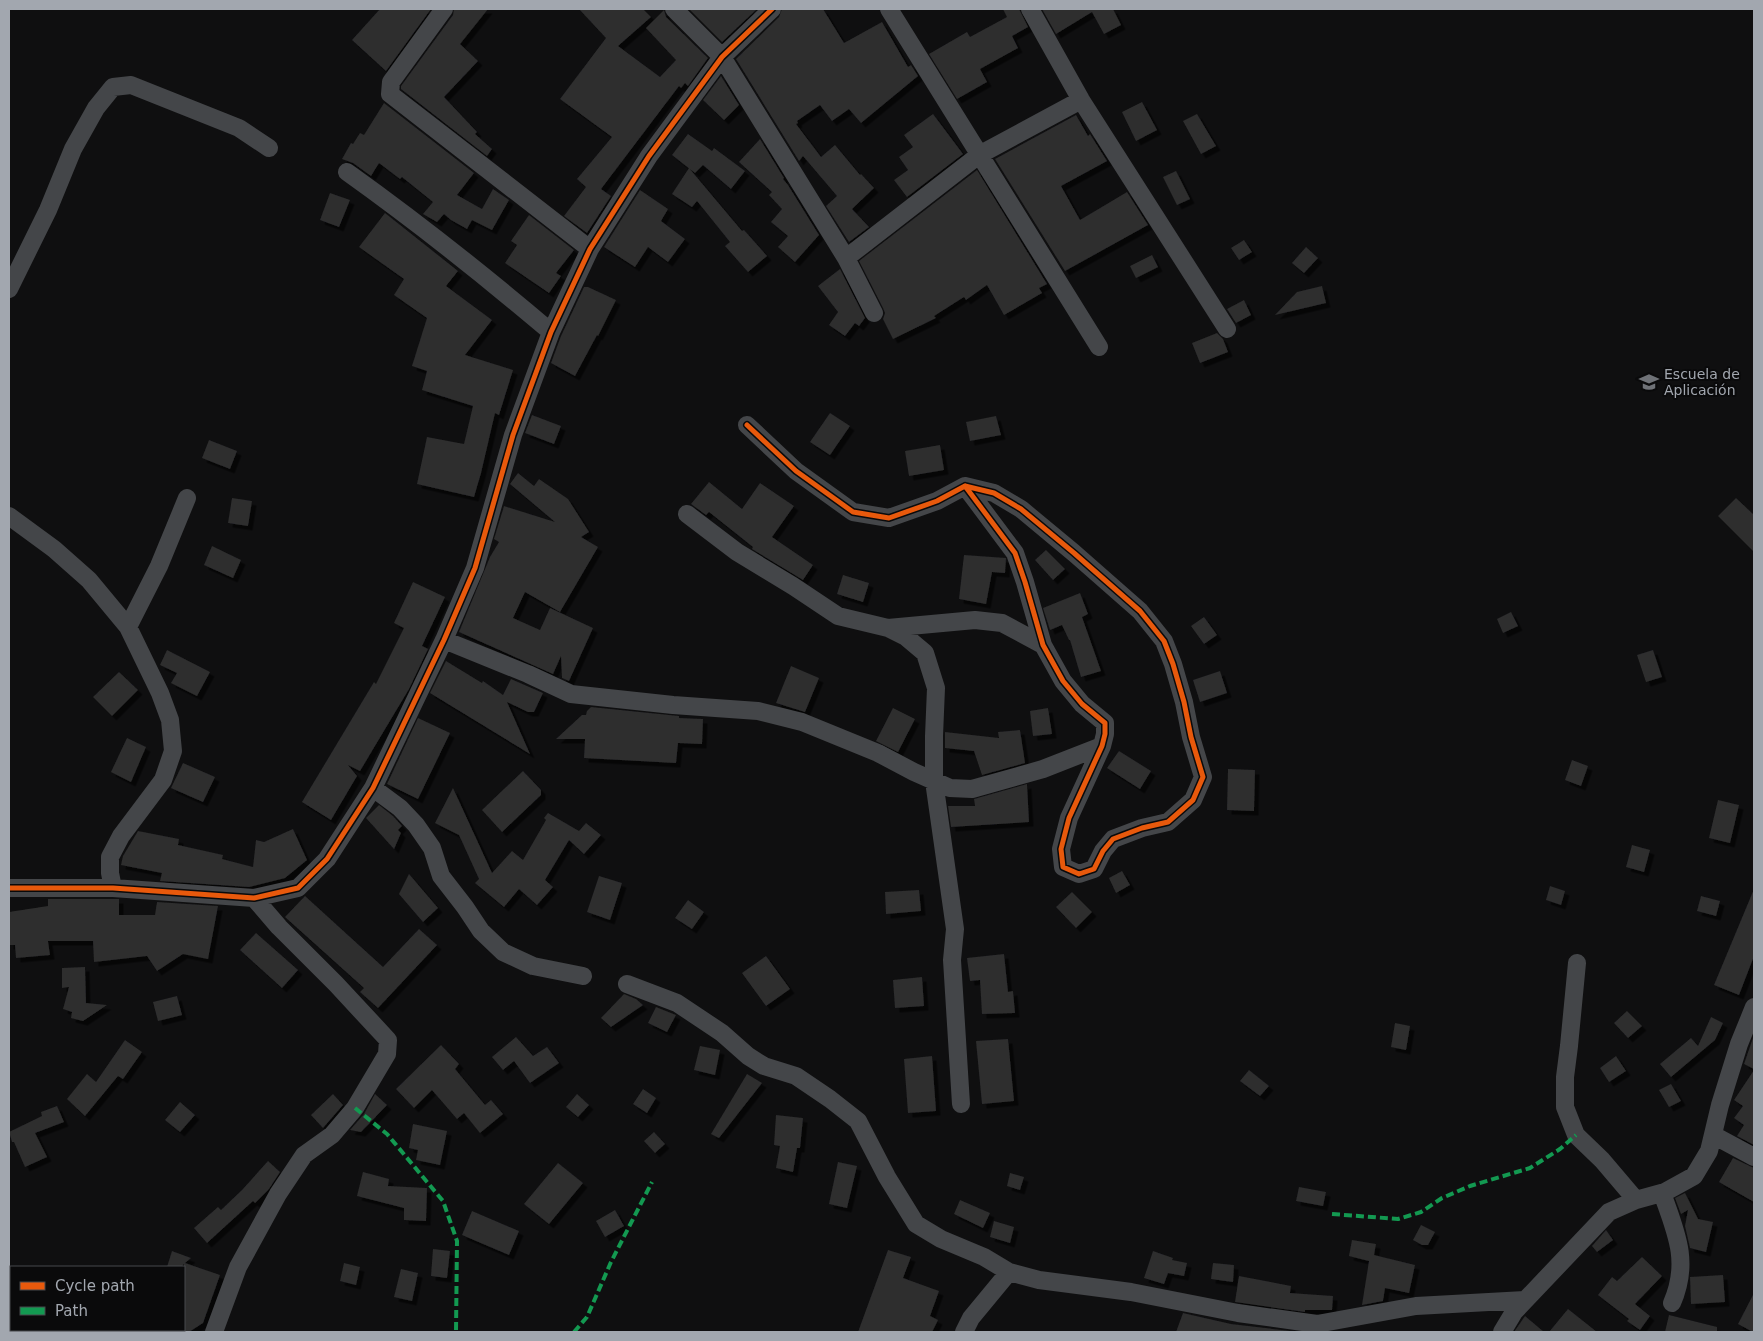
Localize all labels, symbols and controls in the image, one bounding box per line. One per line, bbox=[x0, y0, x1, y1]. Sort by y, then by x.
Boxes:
place label: Escuela de Aplicación bbox=[1664, 366, 1740, 398]
school or university icon: Escuela de Aplicación bbox=[1638, 371, 1660, 393]
legend bbox=[10, 1266, 185, 1331]
text: Cycle path bbox=[55, 1277, 135, 1295]
text: Path bbox=[55, 1302, 88, 1320]

